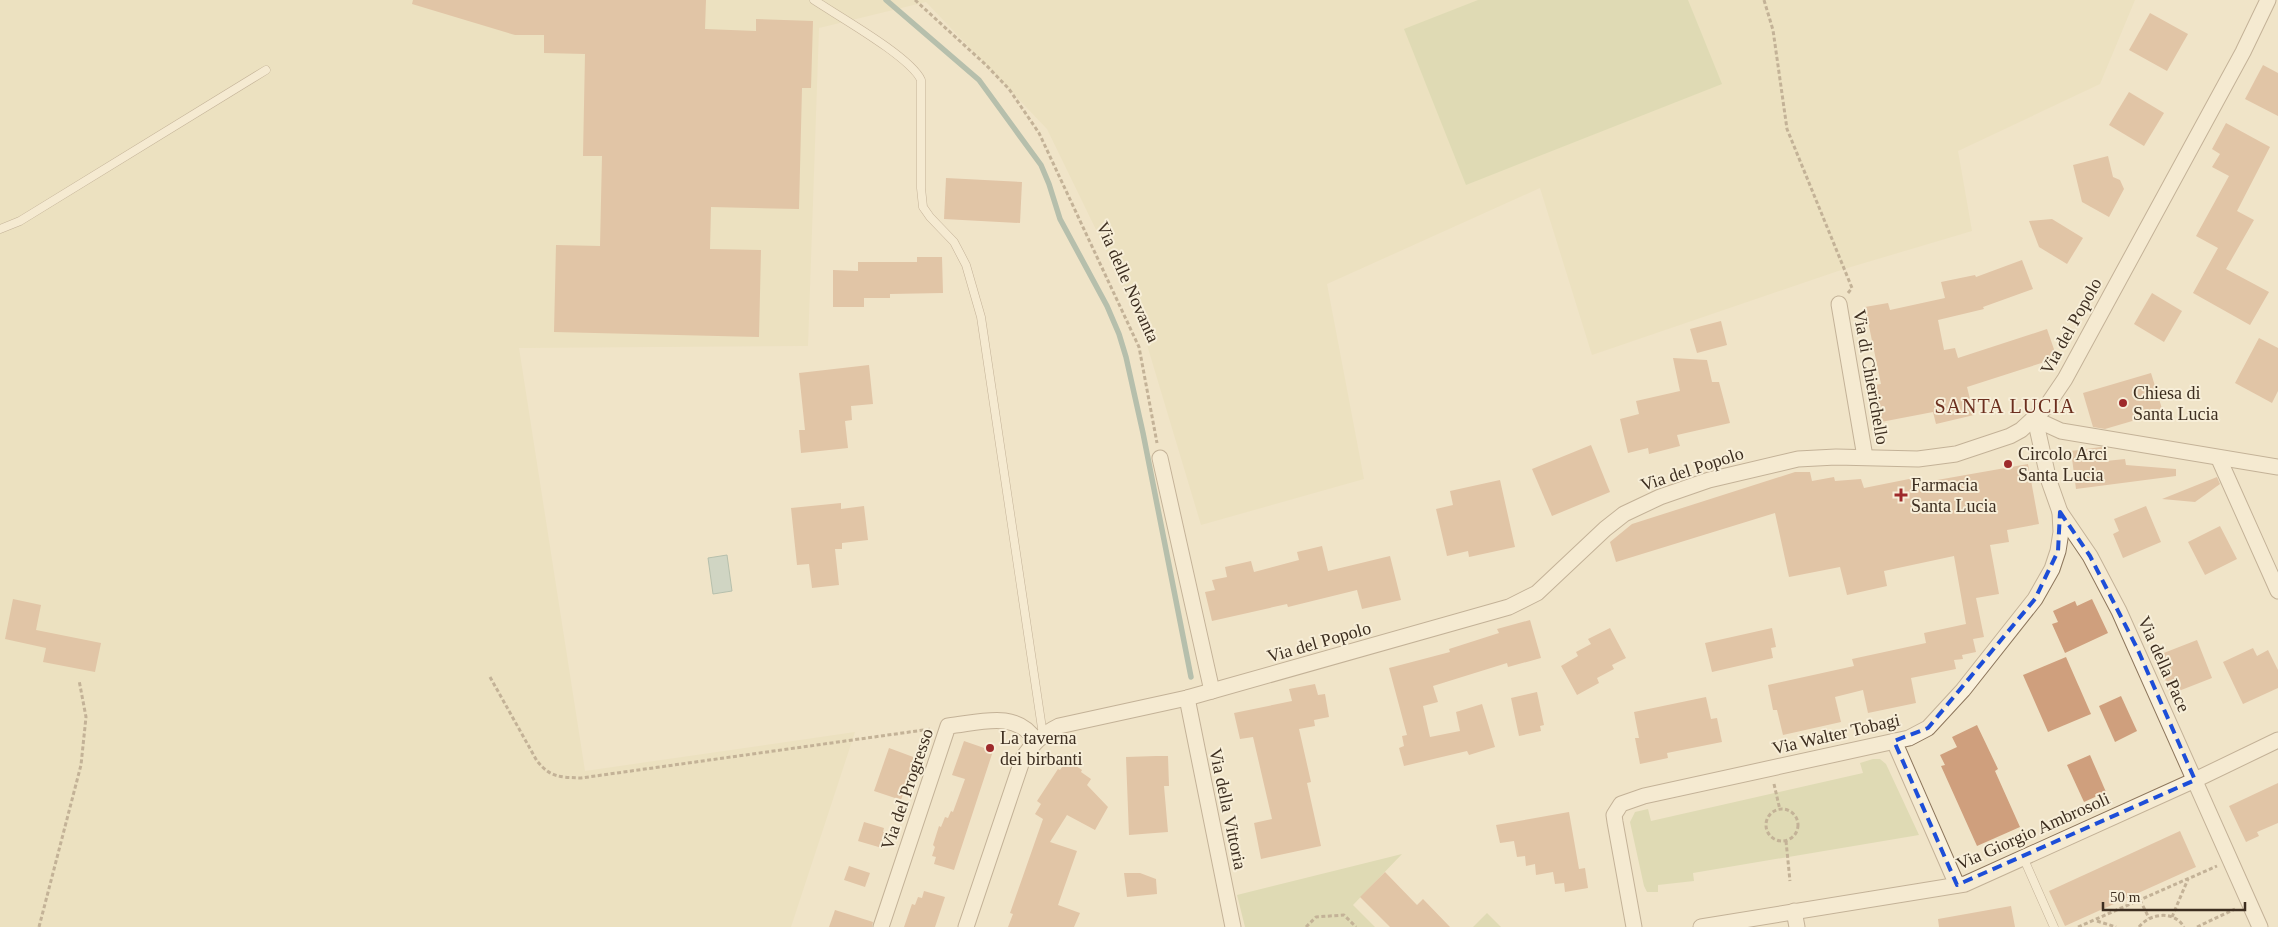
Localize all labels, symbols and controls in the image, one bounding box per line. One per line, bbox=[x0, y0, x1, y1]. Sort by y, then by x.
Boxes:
street label: Via delle Novanta bbox=[1092, 219, 1164, 345]
street label: Via del Popolo bbox=[2036, 274, 2106, 378]
street label: Via di Chierichello bbox=[1849, 308, 1893, 446]
place label: Chiesa di Santa Lucia bbox=[2133, 383, 2218, 424]
district label: SANTA LUCIA bbox=[1934, 395, 2076, 417]
marker: Chiesa di Santa Lucia bbox=[2117, 397, 2129, 409]
street label: Via del Popolo bbox=[1638, 443, 1746, 495]
place label: Circolo Arci Santa Lucia bbox=[2018, 444, 2107, 485]
marker: Circolo Arci Santa Lucia bbox=[2002, 458, 2014, 470]
place label: Farmacia Santa Lucia bbox=[1911, 475, 1996, 516]
marker: Farmacia Santa Lucia bbox=[1895, 489, 1907, 501]
street label: Via della Pace bbox=[2134, 613, 2194, 715]
street label: Via del Popolo bbox=[1265, 618, 1373, 666]
street label: Via Walter Tobagi bbox=[1770, 710, 1902, 758]
street label: Via del Progresso bbox=[877, 726, 937, 852]
place label: La taverna dei birbanti bbox=[1000, 728, 1082, 769]
marker: La taverna dei birbanti bbox=[984, 742, 996, 754]
street label: Via della Vittoria bbox=[1205, 747, 1251, 871]
street label: Via Giorgio Ambrosoli bbox=[1953, 788, 2113, 874]
scale bar bbox=[2103, 880, 2246, 912]
text: 50 m bbox=[2110, 889, 2141, 905]

